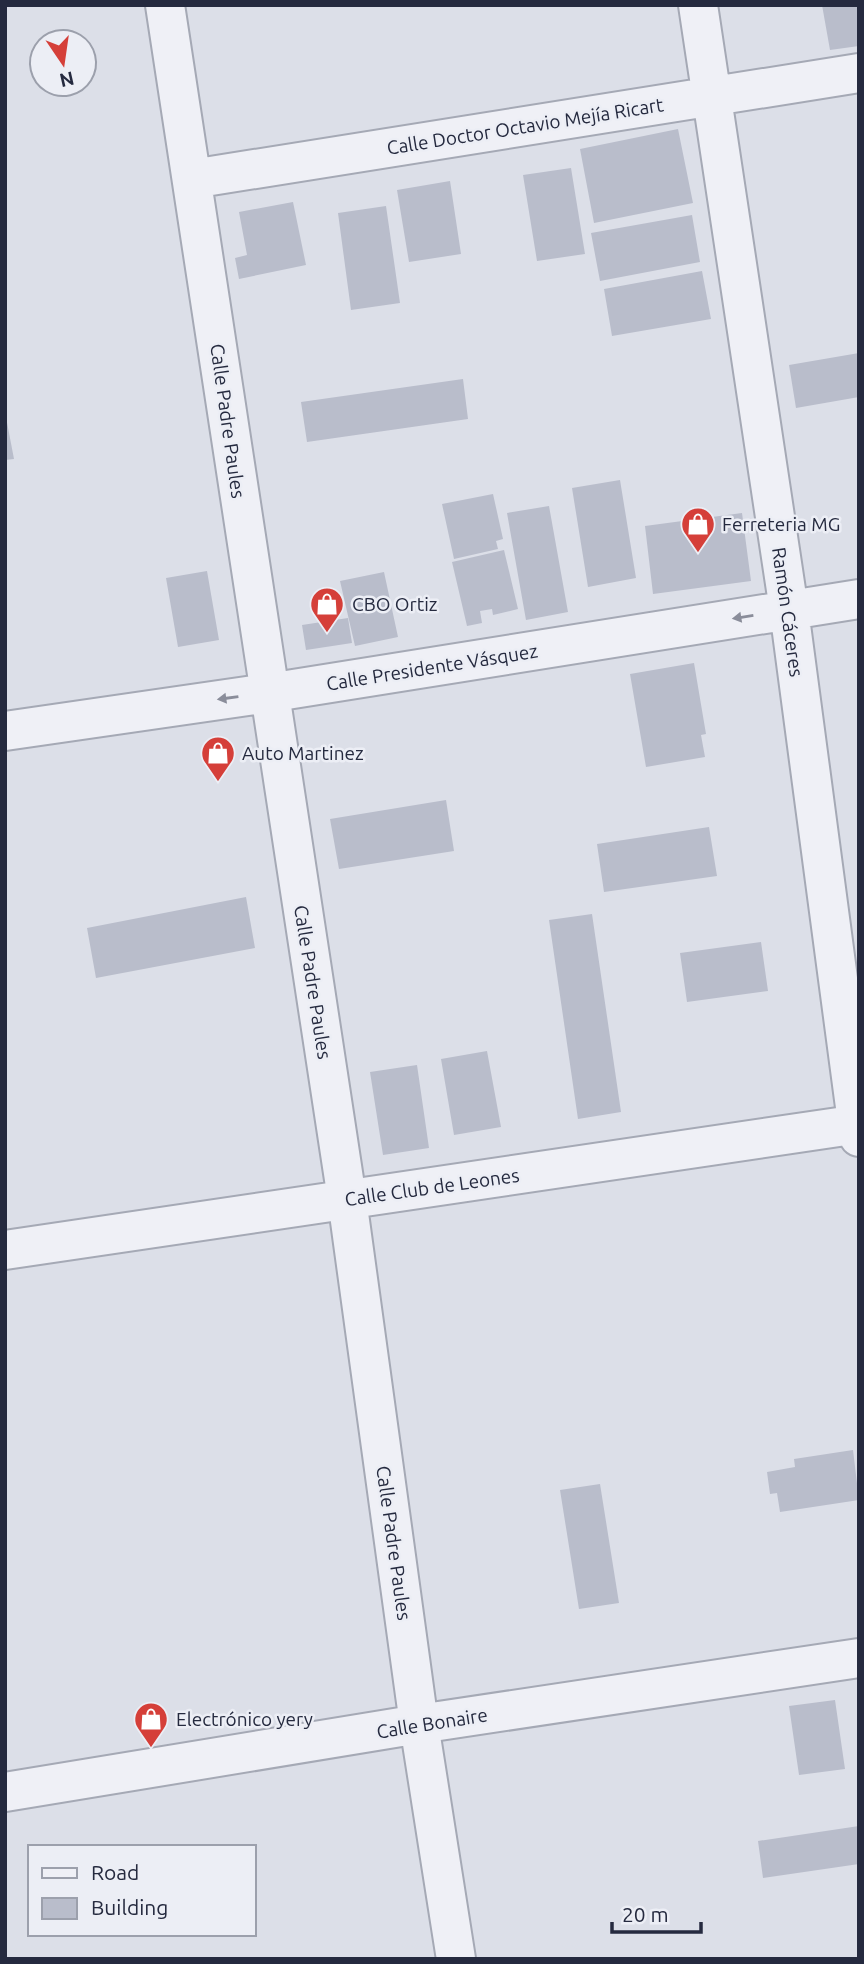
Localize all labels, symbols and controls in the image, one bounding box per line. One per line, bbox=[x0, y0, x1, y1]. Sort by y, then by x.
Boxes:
north arrow bbox=[28, 28, 98, 98]
text: N bbox=[57, 67, 76, 92]
street label: Calle Doctor Octavio Mejía Ricart bbox=[385, 93, 665, 159]
street label: Calle Padre Paules bbox=[206, 342, 250, 500]
shop icon: Ferreteria MG bbox=[679, 505, 717, 554]
place label: Ferreteria MG bbox=[722, 513, 840, 535]
street label: Ramón Cáceres bbox=[768, 546, 808, 678]
shop icon: CBO Ortiz bbox=[308, 585, 346, 634]
place label: CBO Ortiz bbox=[352, 593, 438, 615]
one-way arrow bbox=[732, 612, 754, 623]
street label: Calle Presidente Vásquez bbox=[325, 639, 540, 695]
one-way arrow bbox=[217, 693, 239, 704]
shop icon: Auto Martinez bbox=[199, 734, 237, 783]
place label: Auto Martinez bbox=[242, 742, 364, 764]
street label: Calle Padre Paules bbox=[290, 903, 336, 1061]
street label: Calle Club de Leones bbox=[343, 1164, 521, 1210]
street label: Calle Padre Paules bbox=[372, 1464, 416, 1622]
shop icon: Electrónico yery bbox=[132, 1700, 170, 1749]
street label: Calle Bonaire bbox=[375, 1703, 489, 1743]
place label: Electrónico yery bbox=[176, 1708, 313, 1730]
legend bbox=[28, 1845, 256, 1936]
text: Road bbox=[91, 1860, 139, 1884]
scale bar bbox=[612, 1890, 701, 1934]
text: Building bbox=[91, 1895, 168, 1919]
text: 20 m bbox=[622, 1902, 669, 1926]

